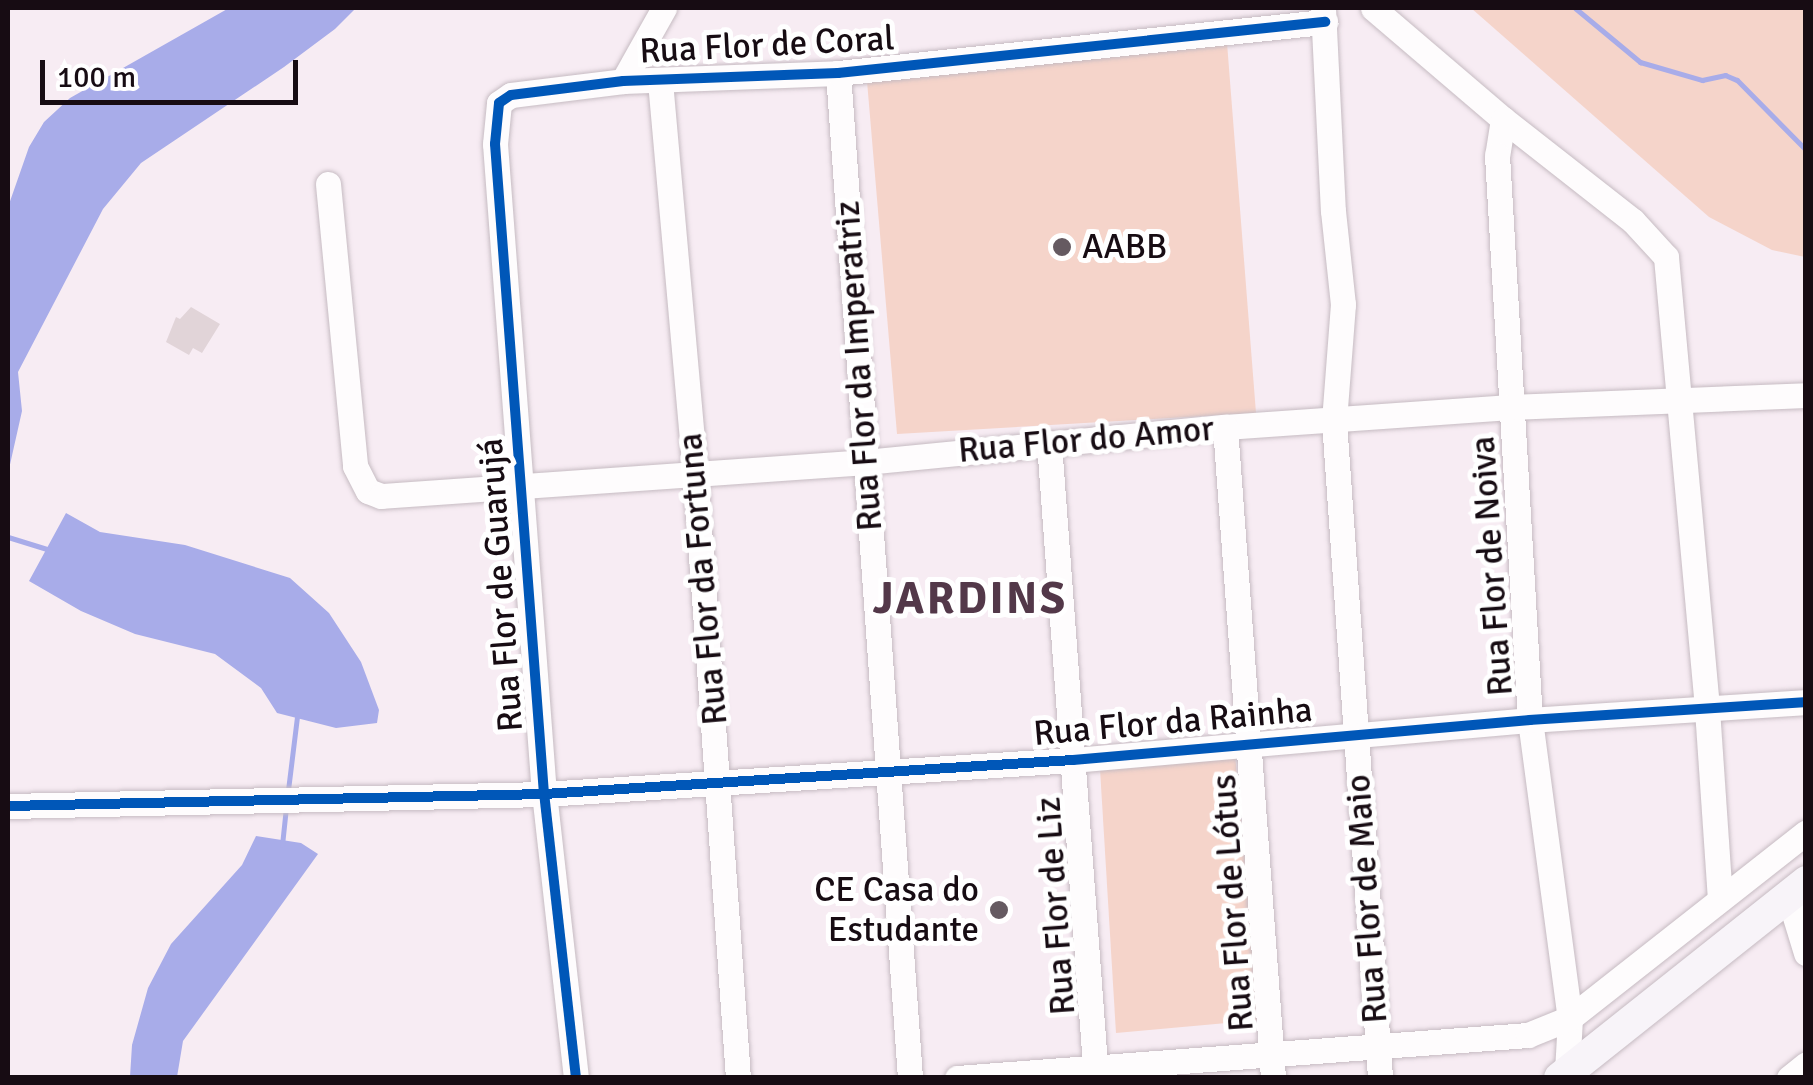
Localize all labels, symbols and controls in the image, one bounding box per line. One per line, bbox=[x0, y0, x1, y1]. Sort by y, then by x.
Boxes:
street label: Rua Flor de Coral bbox=[638, 17, 896, 73]
scale bar bbox=[45, 40, 302, 102]
text: 100 m bbox=[57, 59, 136, 96]
street label: Rua Flor da Imperatriz bbox=[827, 200, 891, 532]
place label: AABB bbox=[1082, 226, 1167, 268]
marker: AABB bbox=[1051, 236, 1073, 258]
street label: Rua Flor do Amor bbox=[956, 408, 1216, 472]
street label: Rua Flor da Fortuna bbox=[669, 431, 737, 727]
street label: Rua Flor de Noiva bbox=[1462, 435, 1522, 697]
street label: Rua Flor de Guarujá bbox=[470, 437, 532, 733]
district label: JARDINS bbox=[873, 572, 1067, 626]
street label: Rua Flor da Rainha bbox=[1032, 689, 1314, 755]
street label: Rua Flor de Lótus bbox=[1203, 773, 1263, 1033]
street label: Rua Flor de Maio bbox=[1337, 773, 1397, 1025]
street label: Rua Flor de Liz bbox=[1027, 796, 1085, 1016]
place label: CE Casa do Estudante bbox=[814, 869, 979, 951]
marker: CE Casa do Estudante bbox=[988, 899, 1010, 921]

